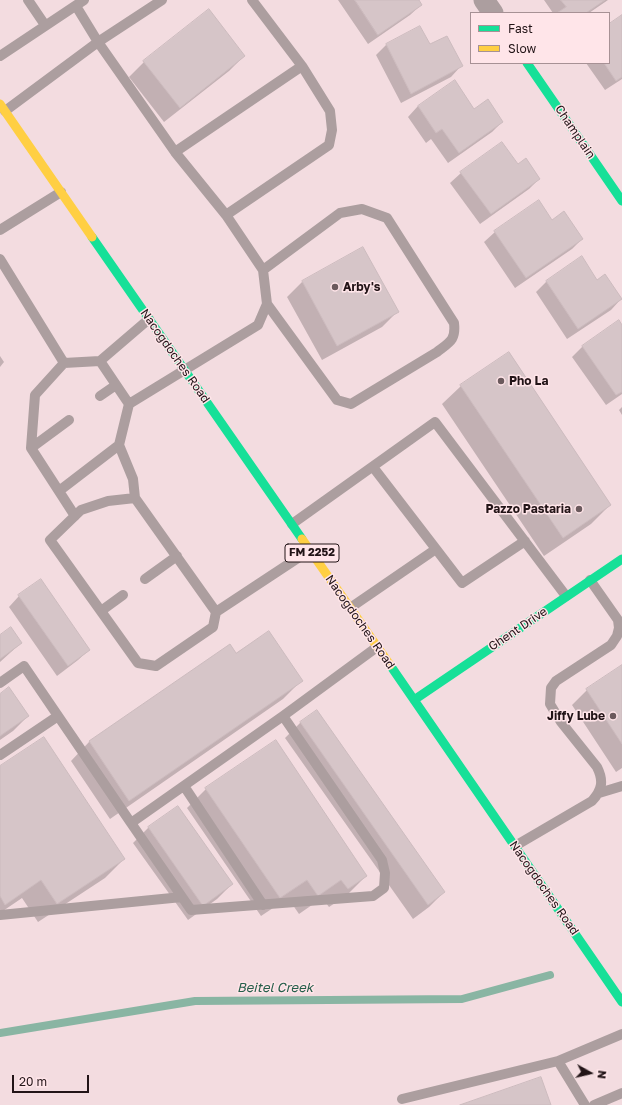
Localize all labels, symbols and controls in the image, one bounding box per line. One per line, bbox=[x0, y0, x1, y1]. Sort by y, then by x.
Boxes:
legend bbox=[470, 12, 610, 64]
text: Fast bbox=[508, 21, 533, 36]
text: Slow bbox=[508, 41, 536, 56]
street label: Champlain bbox=[552, 102, 598, 162]
place label: Arby's bbox=[343, 280, 381, 294]
marker: Arby's bbox=[330, 282, 340, 292]
street label: Nacogdoches Road bbox=[137, 306, 213, 406]
place label: Pho La bbox=[509, 374, 548, 388]
marker: Pho La bbox=[496, 376, 506, 386]
place label: Pazzo Pastaria bbox=[486, 502, 571, 516]
marker: Pazzo Pastaria bbox=[574, 504, 584, 514]
road number: FM 2252 bbox=[285, 544, 339, 562]
street label: Nacogdoches Road bbox=[322, 572, 398, 672]
street label: Ghent Drive bbox=[486, 604, 550, 654]
place label: Jiffy Lube bbox=[547, 709, 605, 723]
marker: Jiffy Lube bbox=[608, 711, 618, 721]
street label: Nacogdoches Road bbox=[506, 838, 582, 938]
water label: Beitel Creek bbox=[237, 980, 313, 996]
north arrow bbox=[570, 1053, 610, 1093]
scale bar bbox=[14, 1067, 91, 1093]
text: N bbox=[595, 1070, 609, 1080]
text: 20 m bbox=[19, 1074, 47, 1089]

